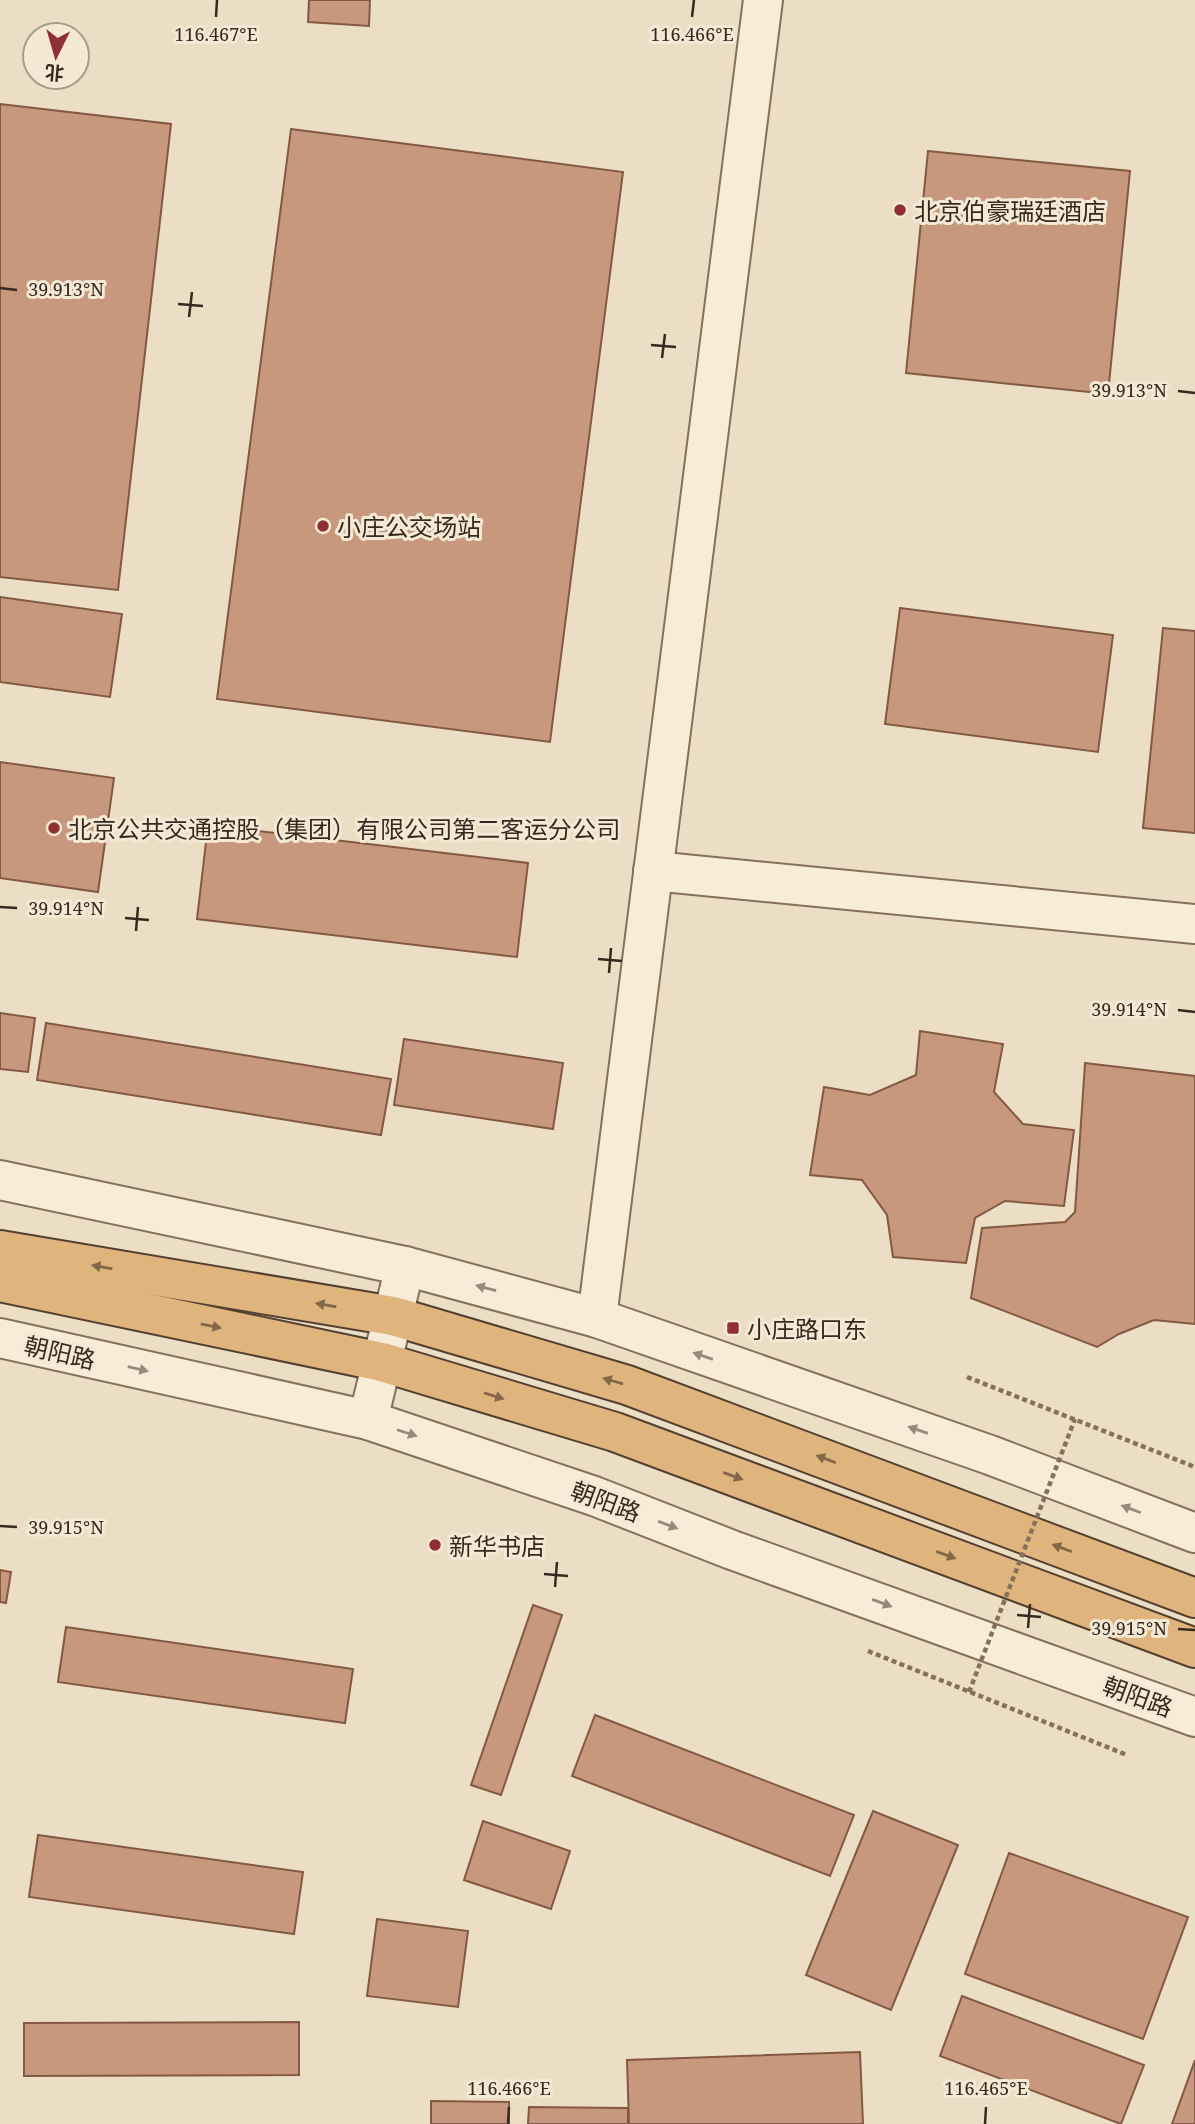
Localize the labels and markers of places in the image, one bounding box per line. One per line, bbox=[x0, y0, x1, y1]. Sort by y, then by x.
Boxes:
place label: 北京伯豪瑞廷酒店 bbox=[914, 194, 1106, 227]
marker: 北京伯豪瑞廷酒店 bbox=[892, 202, 908, 218]
place label: 小庄公交场站 bbox=[337, 510, 481, 543]
marker: 小庄公交场站 bbox=[315, 518, 331, 534]
place label: 北京公共交通控股（集团）有限公司第二客运分公司 bbox=[68, 812, 620, 845]
marker: 北京公共交通控股（集团）有限公司第二客运分公司 bbox=[46, 820, 62, 836]
place label: 小庄路口东 bbox=[747, 1312, 867, 1345]
marker: 小庄路口东 bbox=[725, 1320, 741, 1336]
place label: 新华书店 bbox=[449, 1529, 545, 1562]
marker: 新华书店 bbox=[427, 1537, 443, 1553]

